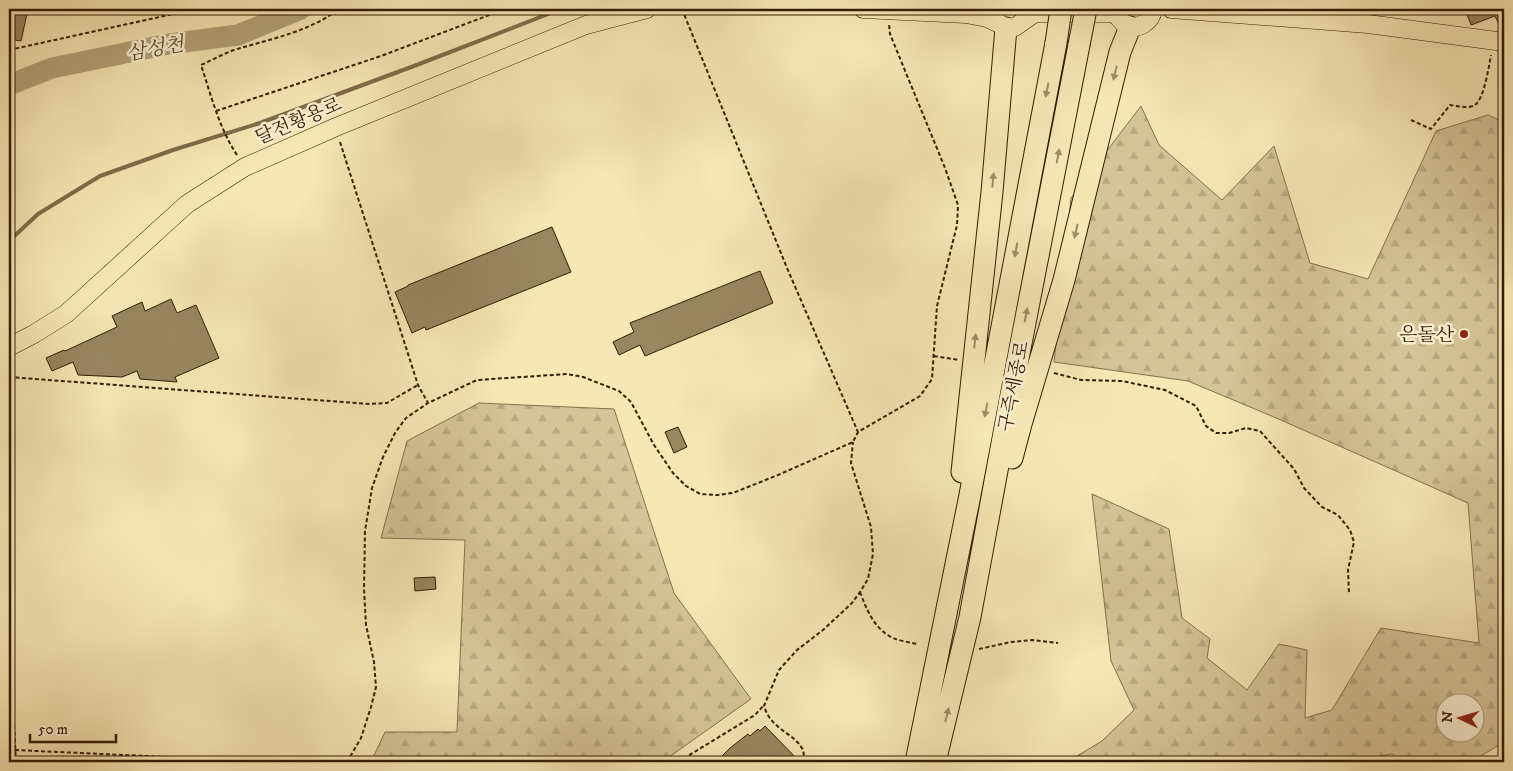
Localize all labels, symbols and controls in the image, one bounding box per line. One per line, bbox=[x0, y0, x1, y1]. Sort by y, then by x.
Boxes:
water label: 삼성천 bbox=[125, 32, 188, 67]
one-way arrow bbox=[1111, 65, 1119, 81]
one-way arrow bbox=[1042, 83, 1050, 99]
street label: 달전황용로 bbox=[252, 93, 345, 150]
one-way arrow bbox=[1054, 147, 1062, 163]
one-way arrow bbox=[989, 172, 997, 188]
one-way arrow bbox=[1072, 223, 1080, 238]
one-way arrow bbox=[1012, 243, 1020, 259]
one-way arrow bbox=[1022, 308, 1030, 323]
place label: 은돌산 bbox=[1399, 324, 1455, 347]
marker: 은돌산 bbox=[1458, 328, 1470, 340]
one-way arrow bbox=[971, 333, 979, 349]
street label: 구즉세종로 bbox=[994, 339, 1035, 434]
one-way arrow bbox=[982, 402, 990, 418]
north arrow bbox=[1436, 694, 1486, 744]
one-way arrow bbox=[943, 707, 951, 722]
text: N bbox=[1439, 710, 1458, 723]
scale bar bbox=[30, 711, 116, 743]
text: 50 m bbox=[38, 720, 68, 739]

